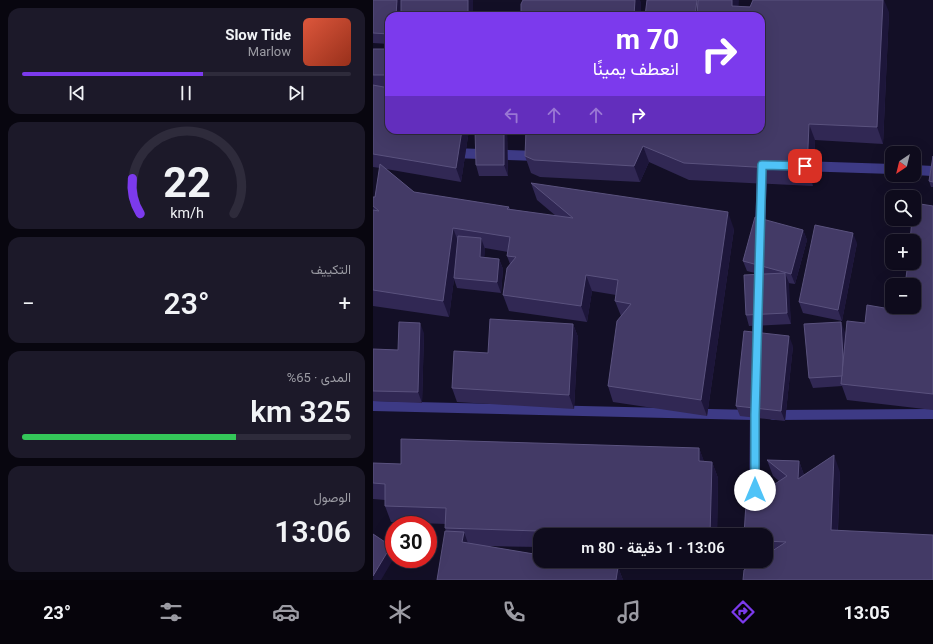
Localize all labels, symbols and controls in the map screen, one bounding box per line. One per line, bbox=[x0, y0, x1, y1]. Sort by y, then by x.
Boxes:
text: 70 m bbox=[616, 23, 679, 56]
text: Slow Tide bbox=[225, 26, 291, 44]
icon: right bbox=[693, 28, 745, 80]
text: Marlow bbox=[248, 44, 291, 59]
text: انعطف يمينًا bbox=[593, 58, 679, 79]
icon: previous bbox=[66, 82, 88, 104]
icon: pause bbox=[175, 82, 197, 104]
icon: next bbox=[285, 82, 307, 104]
icon: left bbox=[501, 104, 523, 126]
icon: ahead bbox=[543, 104, 565, 126]
icon: ahead bbox=[585, 104, 607, 126]
icon: right bbox=[627, 104, 649, 126]
north arrow bbox=[885, 146, 921, 182]
map controls bbox=[885, 146, 921, 314]
pin bbox=[788, 149, 822, 183]
icon: arrive bbox=[794, 155, 816, 177]
text: 22 bbox=[163, 157, 210, 206]
button: search bbox=[885, 190, 921, 226]
text: km/h bbox=[170, 204, 203, 220]
button: + bbox=[885, 234, 921, 270]
text: التكييف bbox=[311, 262, 351, 277]
button: − bbox=[885, 278, 921, 314]
text: 23° bbox=[164, 286, 209, 321]
text: − bbox=[22, 291, 35, 316]
text: + bbox=[339, 291, 351, 316]
text: المدى · 65% bbox=[287, 370, 351, 385]
text: 325 km bbox=[250, 394, 351, 429]
position arrow bbox=[734, 469, 776, 511]
text: الوصول bbox=[313, 490, 351, 505]
text: 13:06 bbox=[274, 514, 351, 549]
speed limit sign: 30 bbox=[385, 516, 437, 568]
text: 13:06 · 1 دقيقة · 80 m bbox=[581, 539, 725, 557]
icon: filters bbox=[157, 598, 185, 626]
icon: car bbox=[272, 598, 300, 626]
icon: climate bbox=[386, 598, 414, 626]
icon: phone bbox=[500, 598, 528, 626]
icon: music bbox=[615, 598, 643, 626]
icon: directions bbox=[729, 598, 757, 626]
text: 23° bbox=[43, 602, 71, 623]
text: 13:05 bbox=[843, 602, 890, 623]

